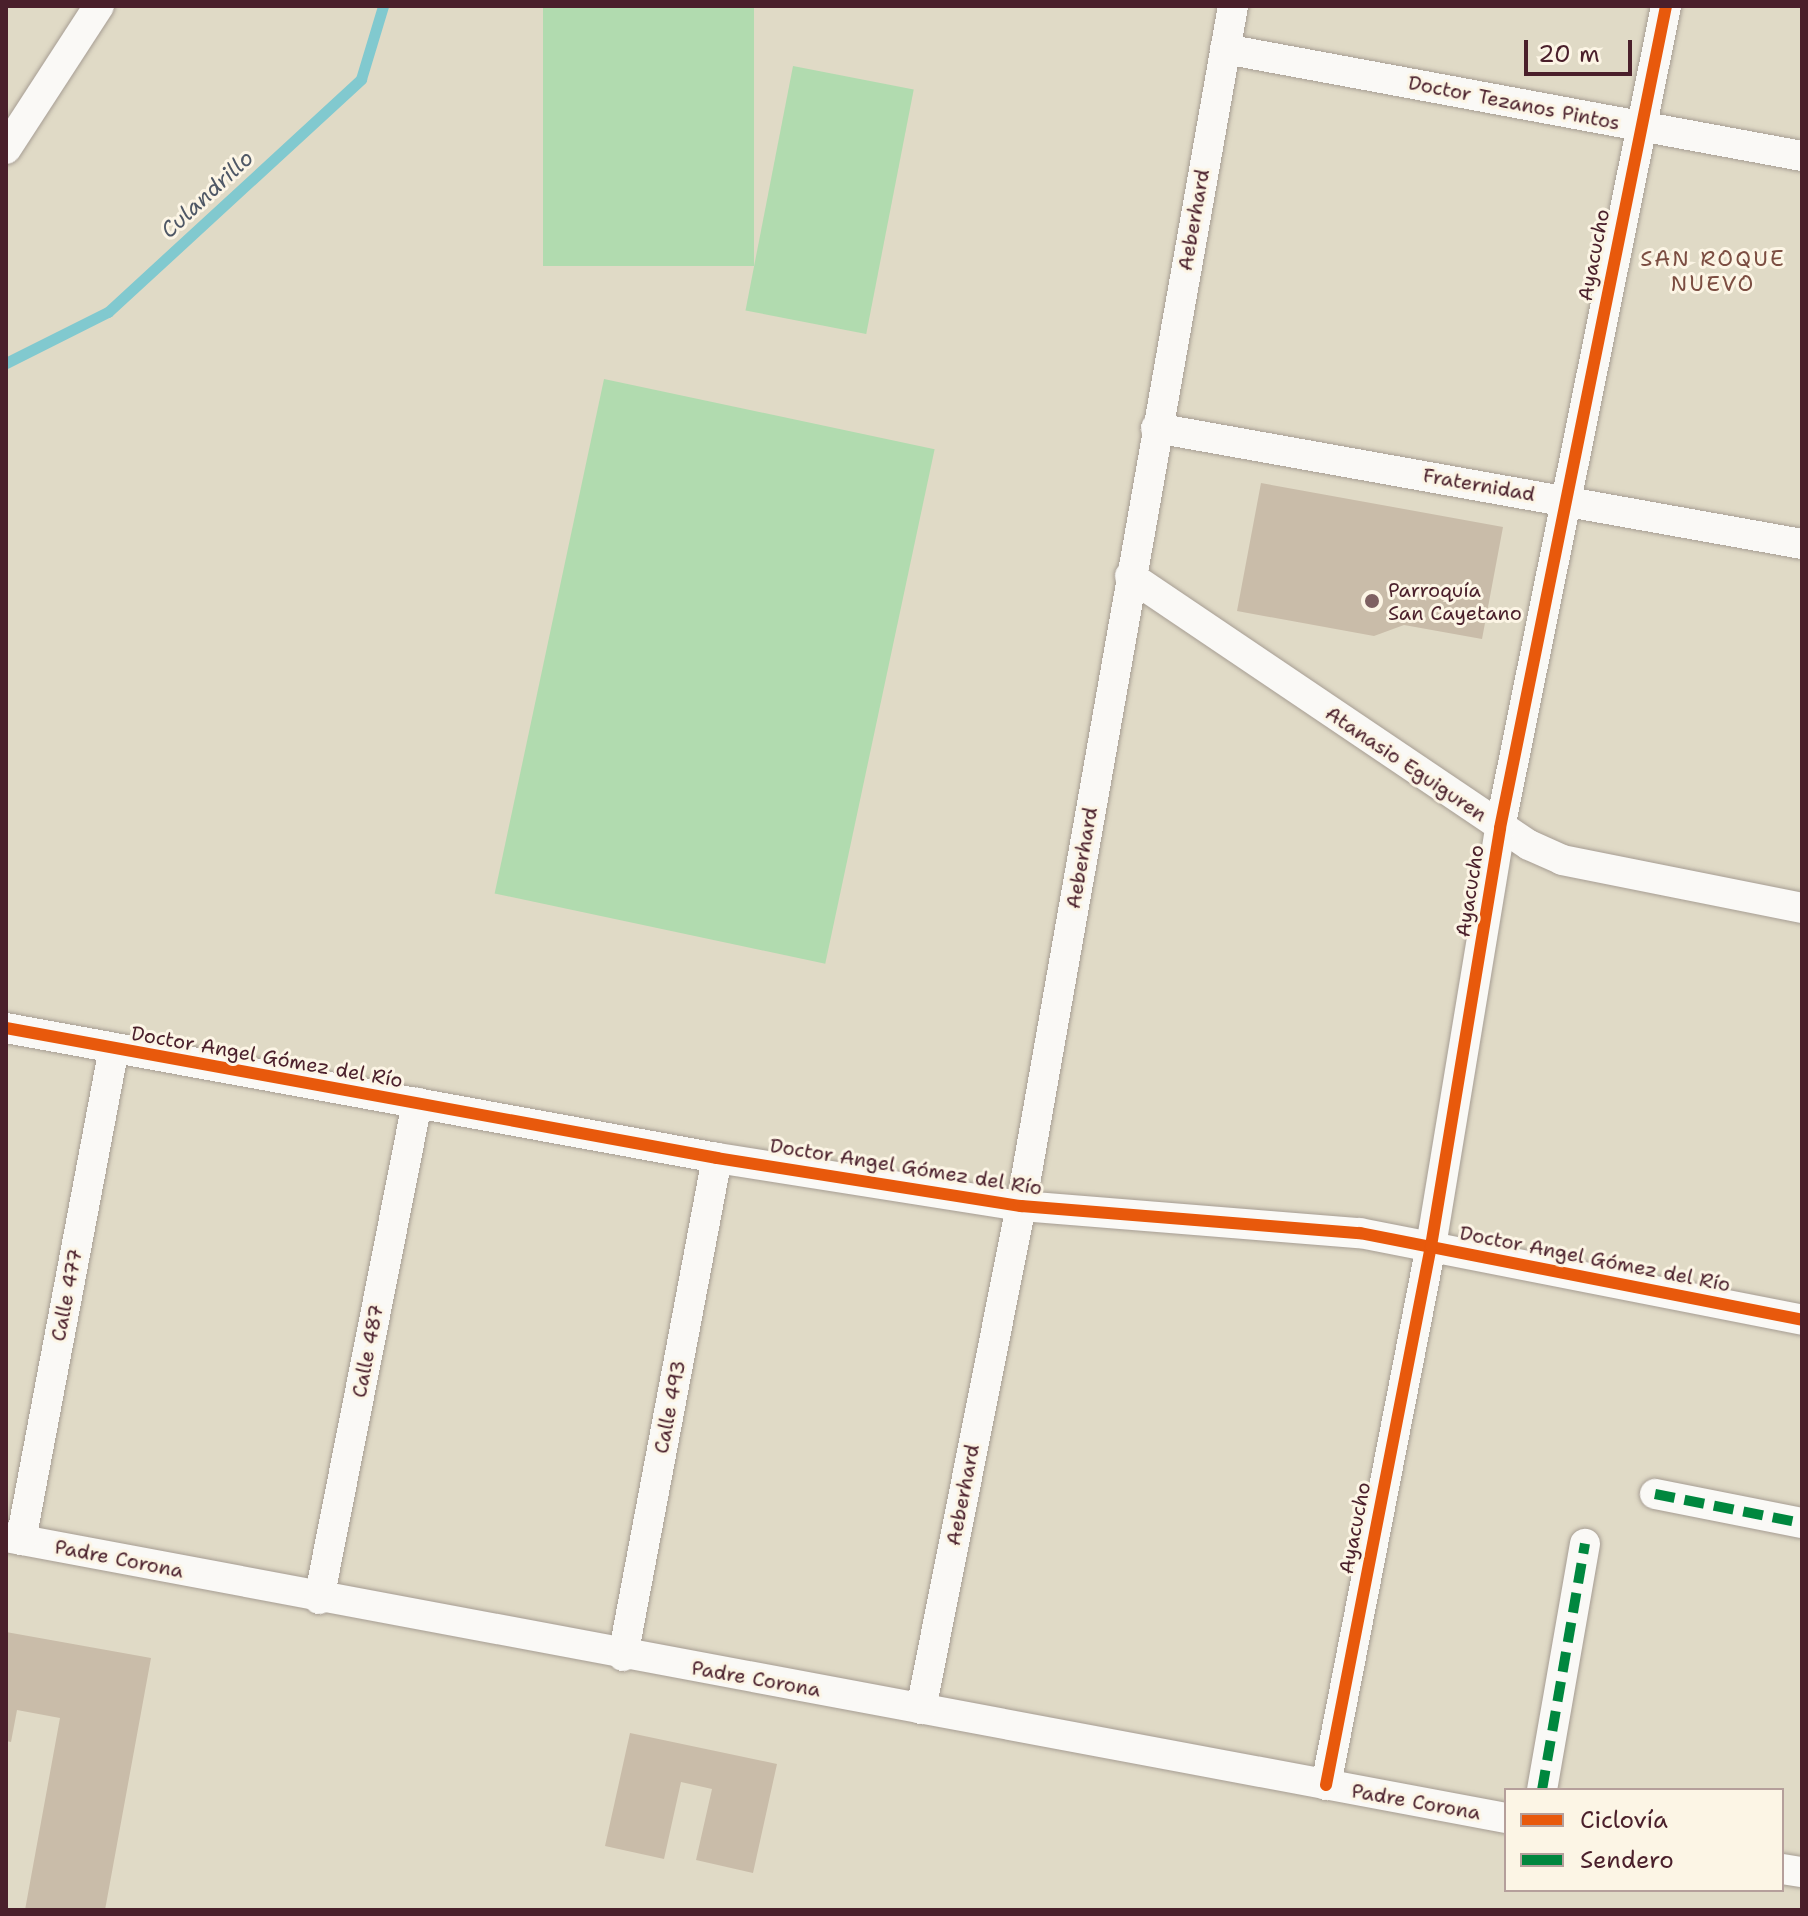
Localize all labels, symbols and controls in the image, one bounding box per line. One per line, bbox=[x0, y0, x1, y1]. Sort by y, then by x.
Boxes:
scale bar bbox=[1528, 24, 1636, 74]
text: 20 m bbox=[1538, 38, 1600, 70]
street label: Doctor Tezanos Pintos bbox=[1406, 71, 1622, 135]
water label: Culandrillo bbox=[155, 145, 259, 243]
street label: Aeberhard bbox=[1173, 167, 1215, 273]
street label: Ayacucho bbox=[1573, 207, 1615, 303]
district label: SAN ROQUE NUEVO bbox=[1640, 245, 1786, 296]
street label: Fraternidad bbox=[1421, 463, 1537, 507]
place label: Parroquía San Cayetano bbox=[1388, 578, 1522, 625]
marker: Parroquía San Cayetano bbox=[1363, 592, 1381, 610]
street label: Atanasio Eguiguren bbox=[1321, 701, 1491, 827]
street label: Aeberhard bbox=[1061, 805, 1103, 911]
street label: Ayacucho bbox=[1451, 843, 1489, 939]
street label: Doctor Angel Gómez del Río bbox=[129, 1021, 405, 1093]
street label: Doctor Angel Gómez del Río bbox=[768, 1134, 1044, 1200]
street label: Doctor Angel Gómez del Río bbox=[1458, 1221, 1732, 1297]
street label: Calle 477 bbox=[46, 1247, 88, 1343]
street label: Calle 487 bbox=[347, 1302, 389, 1400]
street label: Calle 493 bbox=[649, 1358, 691, 1456]
street label: Aeberhard bbox=[941, 1442, 985, 1548]
street label: Ayacucho bbox=[1334, 1480, 1376, 1576]
street label: Padre Corona bbox=[53, 1535, 185, 1583]
street label: Padre Corona bbox=[690, 1656, 822, 1702]
street label: Padre Corona bbox=[1350, 1779, 1482, 1825]
legend bbox=[1504, 1788, 1784, 1892]
text: Ciclovía bbox=[1580, 1804, 1668, 1836]
text: Sendero bbox=[1580, 1844, 1674, 1876]

